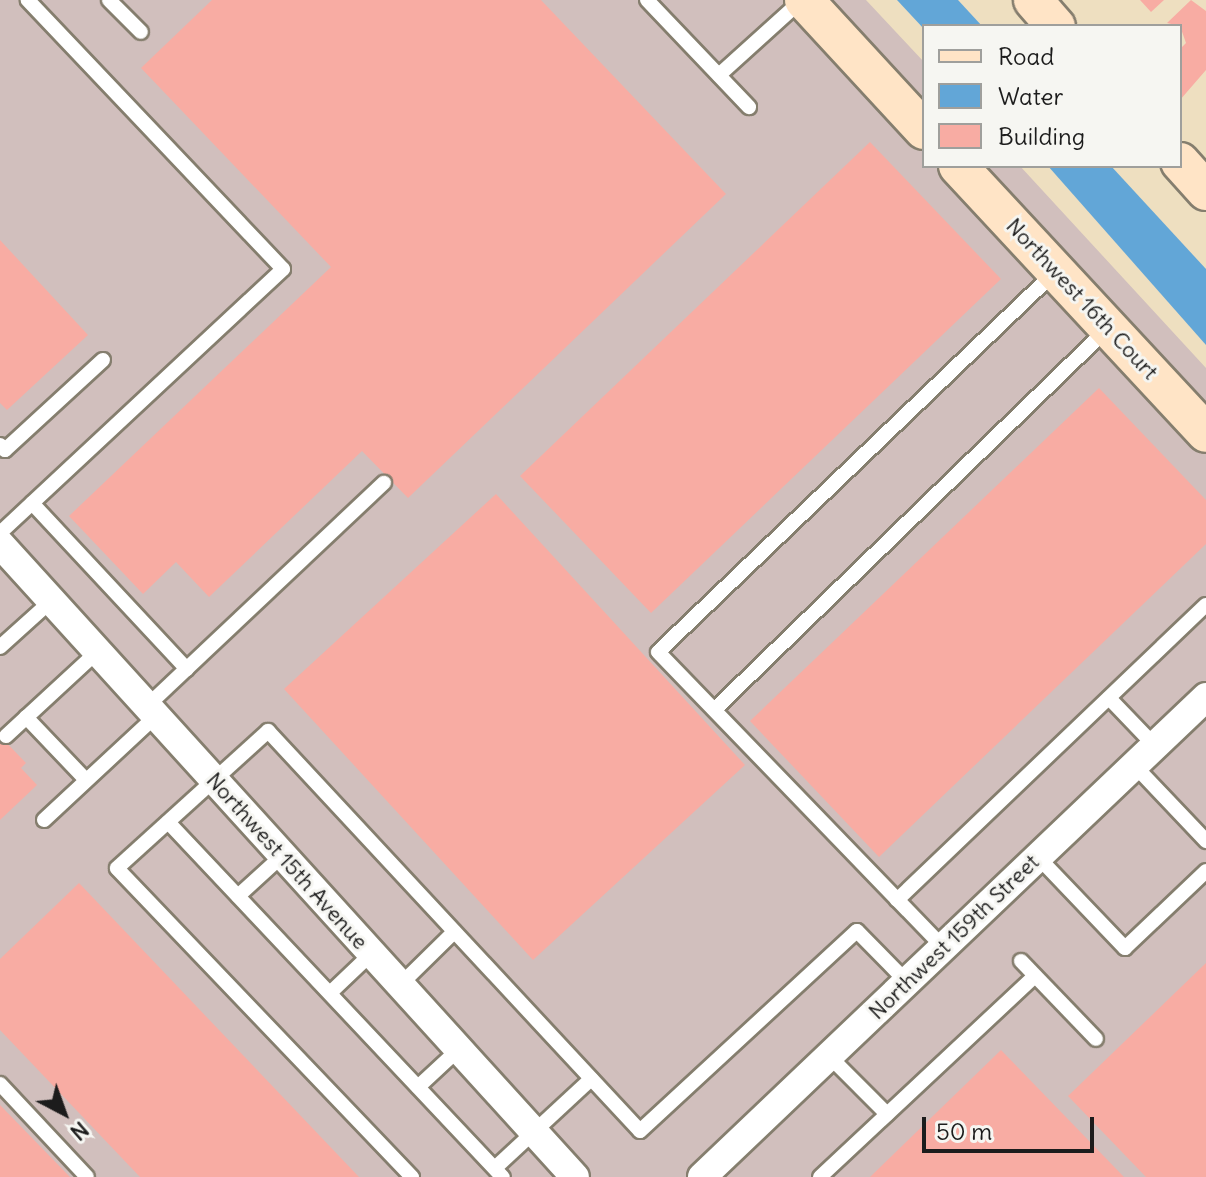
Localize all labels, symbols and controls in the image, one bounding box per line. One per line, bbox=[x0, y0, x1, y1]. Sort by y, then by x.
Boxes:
legend bbox=[922, 24, 1182, 168]
text: Road bbox=[998, 41, 1054, 71]
text: Water bbox=[998, 81, 1063, 111]
text: Building bbox=[998, 121, 1085, 151]
street label: Northwest 16th Court bbox=[1000, 213, 1164, 385]
street label: Northwest 15th Avenue bbox=[201, 767, 373, 955]
street label: Northwest 159th Street bbox=[863, 849, 1045, 1025]
north arrow bbox=[24, 1073, 104, 1153]
scale bar bbox=[926, 1101, 1098, 1151]
text: N bbox=[65, 1116, 95, 1147]
text: 50 m bbox=[936, 1116, 992, 1146]

